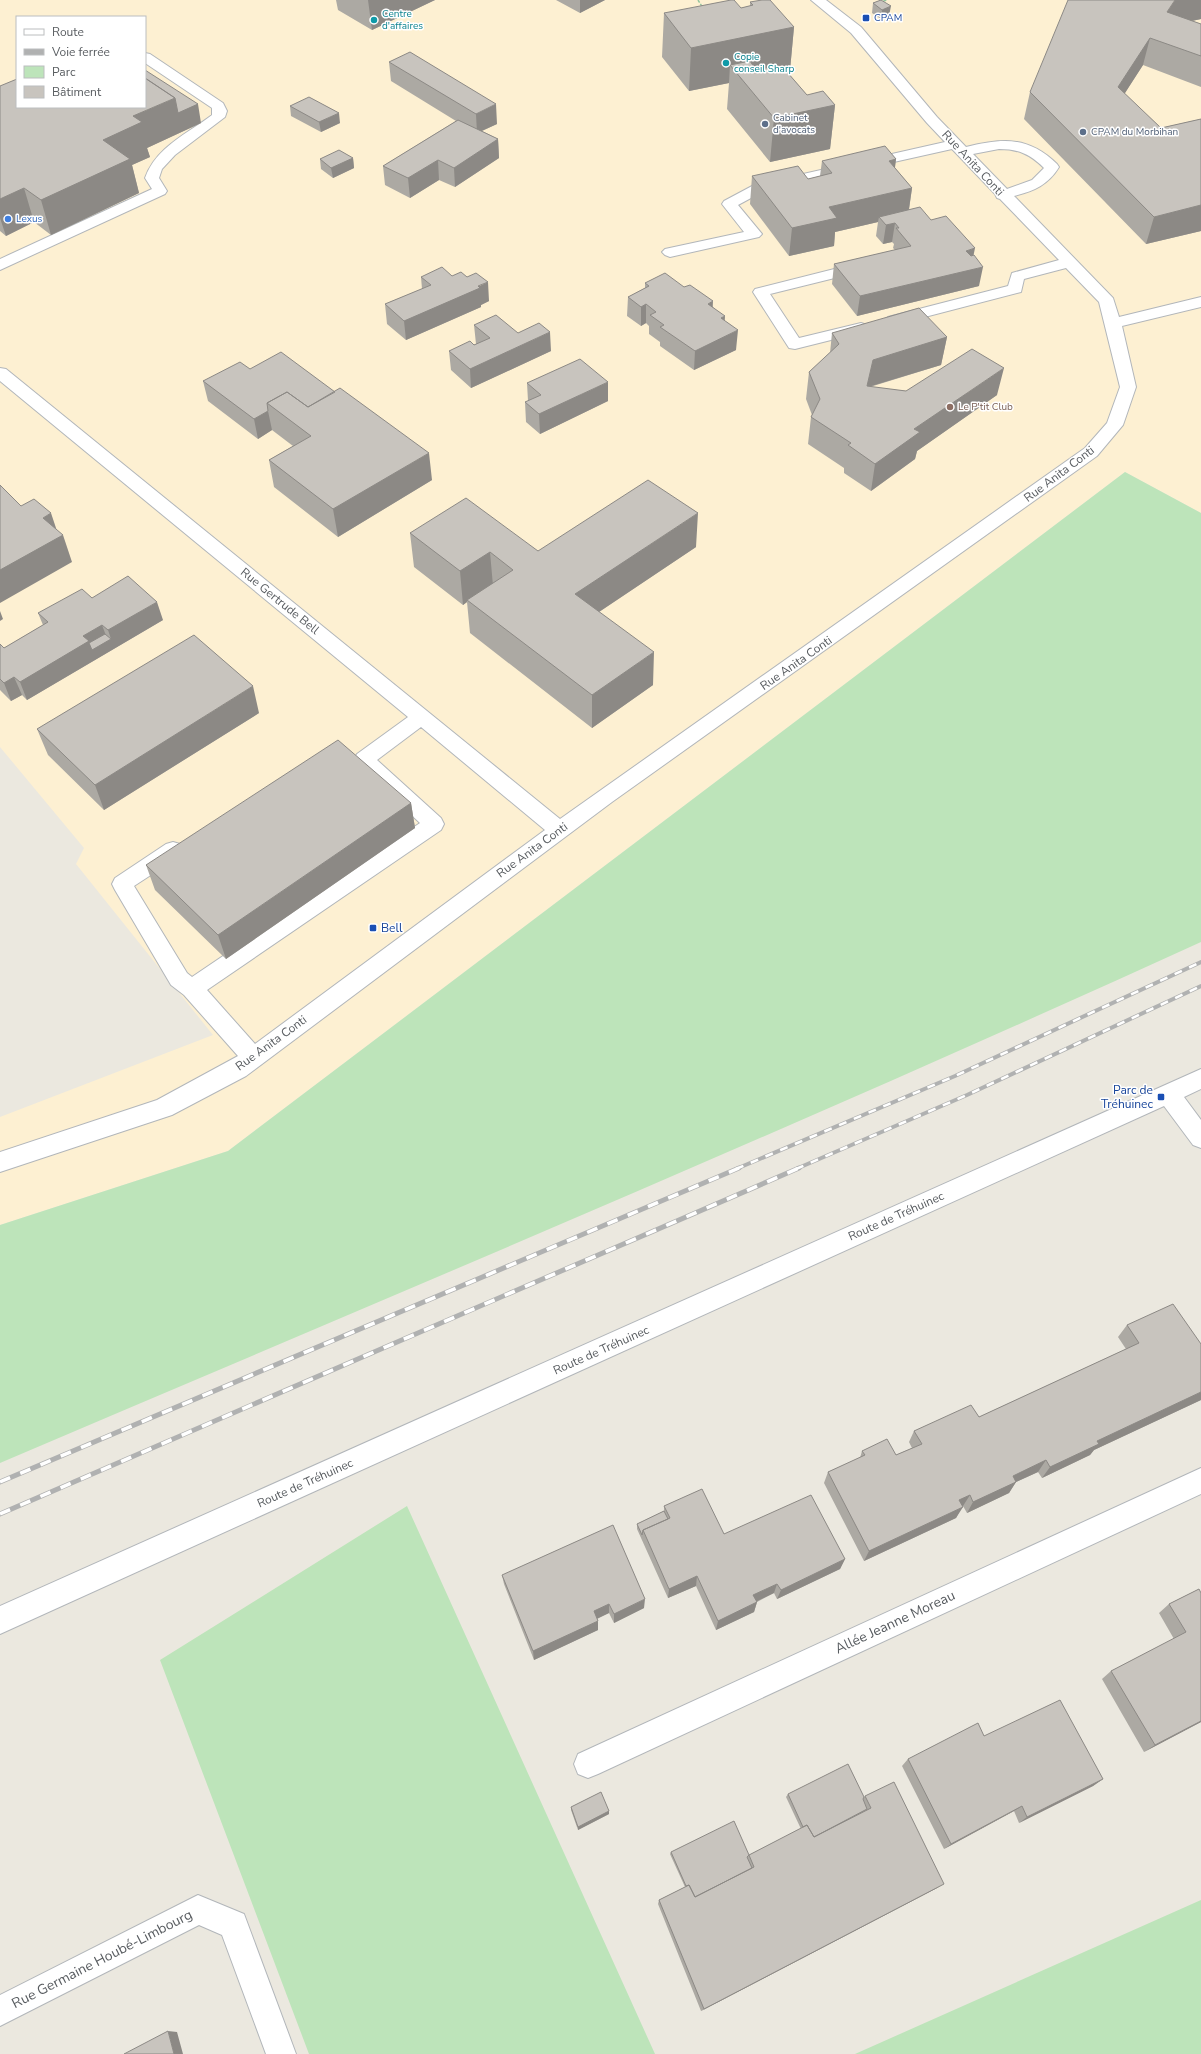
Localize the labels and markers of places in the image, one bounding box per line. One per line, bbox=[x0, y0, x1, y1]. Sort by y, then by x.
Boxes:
place label: Centre d'affaires bbox=[382, 7, 423, 33]
place label: CPAM bbox=[874, 11, 902, 25]
marker: CPAM bbox=[861, 13, 871, 23]
marker: Centre d'affaires bbox=[369, 15, 379, 25]
place label: Copie conseil Sharp bbox=[734, 50, 794, 76]
marker: Copie conseil Sharp bbox=[721, 58, 731, 68]
place label: Cabinet d'avocats bbox=[773, 111, 815, 137]
marker: Cabinet d'avocats bbox=[760, 119, 770, 129]
place label: CPAM du Morbihan bbox=[1091, 125, 1178, 139]
marker: CPAM du Morbihan bbox=[1078, 127, 1088, 137]
place label: Lexus bbox=[16, 212, 43, 226]
marker: Lexus bbox=[3, 214, 13, 224]
place label: Le P'tit Club bbox=[958, 400, 1013, 414]
marker: Le P'tit Club bbox=[945, 402, 955, 412]
place label: Bell bbox=[381, 920, 403, 936]
marker: Bell bbox=[368, 923, 378, 933]
place label: Parc de Tréhuinec bbox=[1101, 1082, 1153, 1112]
marker: Parc de Tréhuinec bbox=[1156, 1092, 1166, 1102]

